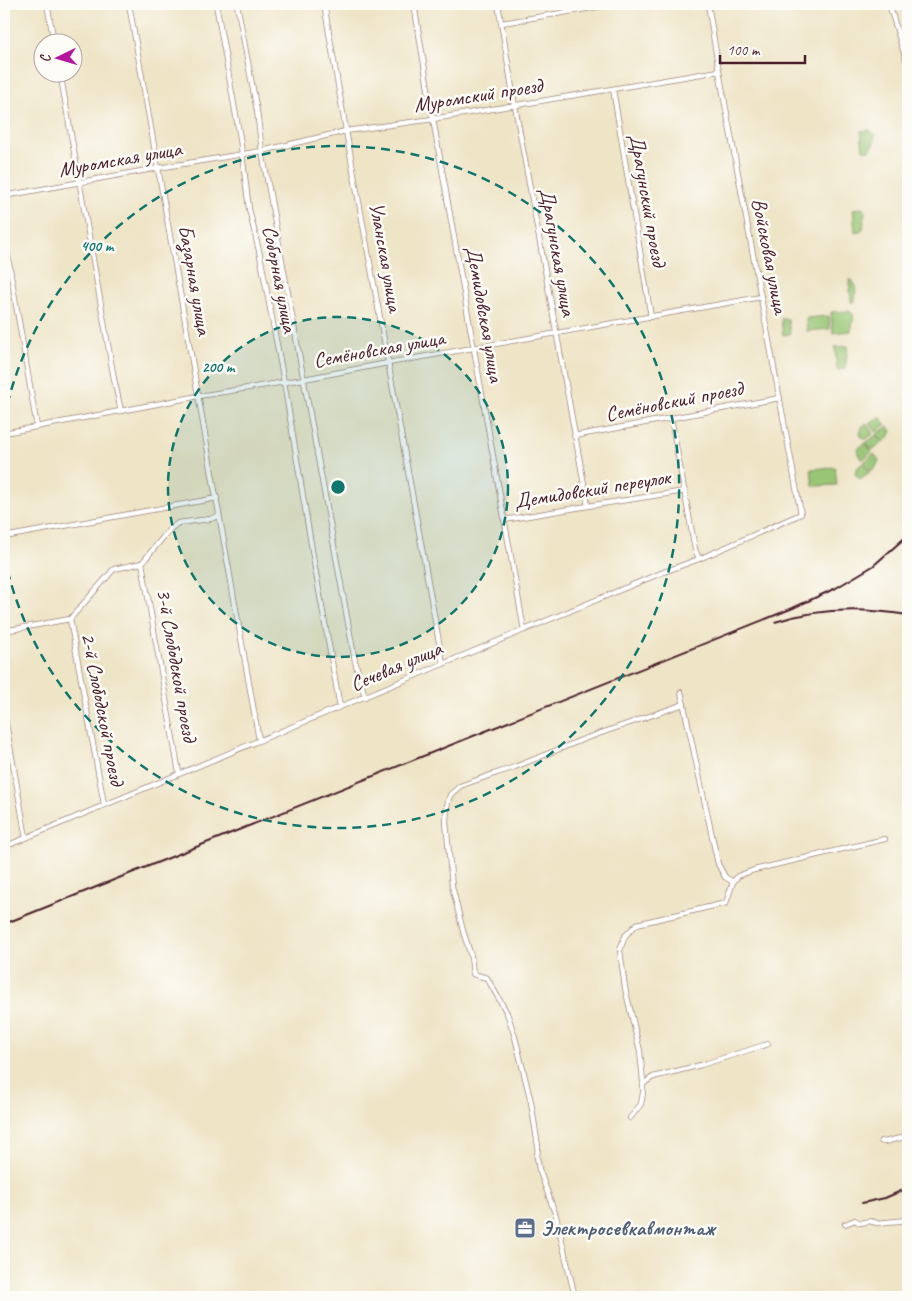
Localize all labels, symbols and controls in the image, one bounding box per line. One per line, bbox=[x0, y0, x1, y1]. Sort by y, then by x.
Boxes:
north arrow bbox=[32, 32, 82, 82]
scale bar bbox=[720, 32, 804, 64]
text: 100 m bbox=[727, 41, 761, 60]
text: С bbox=[37, 53, 54, 63]
street label: Муромский проезд bbox=[412, 72, 547, 118]
street label: Драгунский проезд bbox=[624, 132, 673, 271]
street label: Муромская улица bbox=[56, 135, 185, 183]
street label: Драгунская улица bbox=[534, 186, 582, 320]
street label: Войсковая улица bbox=[746, 196, 794, 318]
street label: Уланская улица bbox=[364, 200, 409, 316]
street label: Базарная улица bbox=[172, 223, 218, 339]
street label: Соборная улица bbox=[257, 223, 303, 336]
text: 400 m bbox=[81, 237, 115, 256]
street label: Демидовская улица bbox=[460, 244, 510, 386]
street label: Семёновская улица bbox=[311, 324, 449, 373]
text: 200 m bbox=[202, 358, 236, 377]
street label: Семёновский проезд bbox=[603, 374, 747, 427]
street label: Демидовский переулок bbox=[512, 463, 674, 514]
centre of rings bbox=[329, 478, 347, 496]
street label: 3-й Слободской проезд bbox=[151, 586, 204, 746]
street label: 2-й Слободской проезд bbox=[75, 630, 131, 790]
street label: Сечевая улица bbox=[346, 634, 448, 697]
place label: Электросевкавмонтаж bbox=[541, 1215, 717, 1241]
office icon: Электросевкавмонтаж bbox=[513, 1216, 537, 1240]

